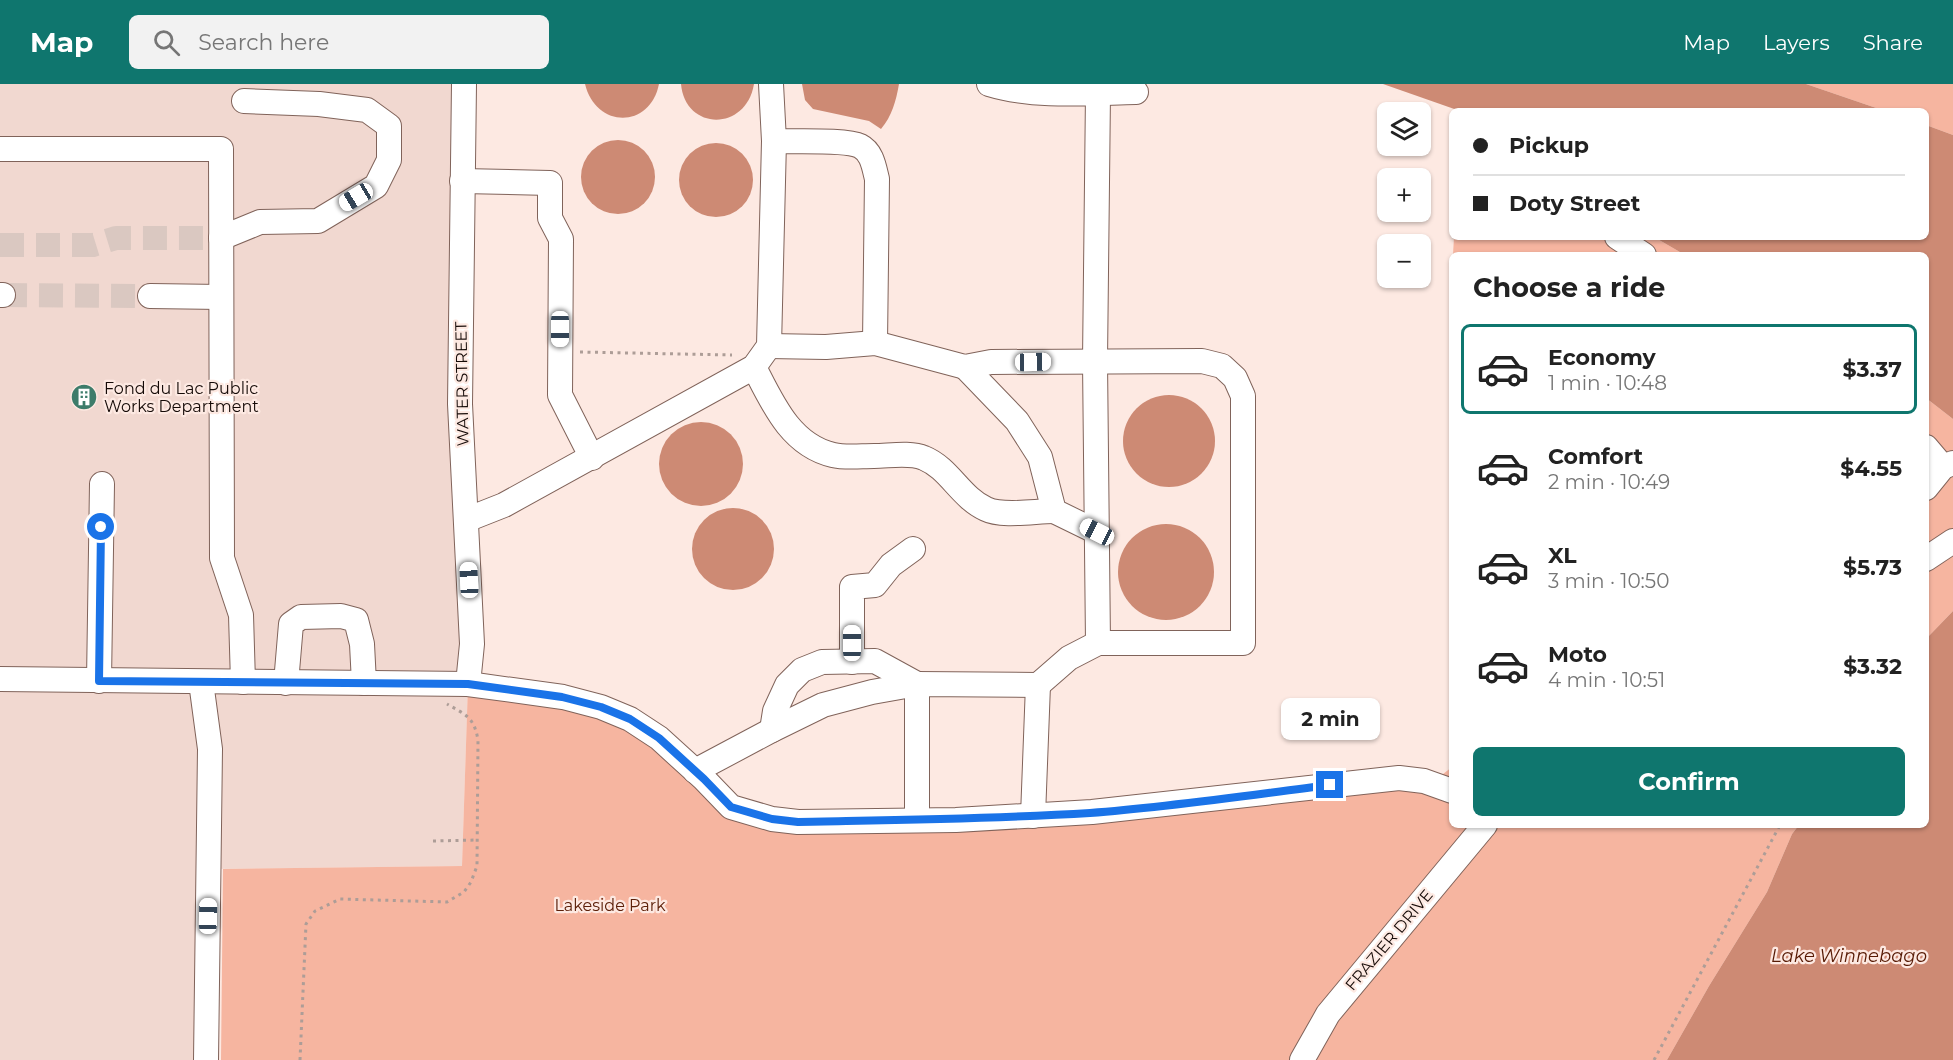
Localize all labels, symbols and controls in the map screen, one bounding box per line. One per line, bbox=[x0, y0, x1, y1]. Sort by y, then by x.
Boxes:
search box bbox=[129, 15, 549, 69]
text: Map bbox=[30, 25, 93, 59]
icon: search bbox=[150, 26, 183, 59]
text: Search here bbox=[198, 29, 329, 56]
text: Map bbox=[1683, 30, 1730, 55]
text: Layers bbox=[1763, 30, 1830, 55]
text: Share bbox=[1863, 30, 1923, 55]
map controls bbox=[1377, 102, 1431, 288]
button: layers bbox=[1377, 102, 1431, 156]
text: Pickup bbox=[1509, 132, 1589, 159]
button: + bbox=[1377, 168, 1431, 222]
car bbox=[336, 180, 376, 214]
text: Doty Street bbox=[1509, 190, 1640, 217]
button: − bbox=[1377, 234, 1431, 288]
text: Choose a ride bbox=[1473, 271, 1665, 304]
car bbox=[551, 311, 569, 347]
street label: WATER STREET bbox=[451, 321, 473, 447]
icon: car bbox=[1476, 342, 1530, 396]
text: Economy bbox=[1548, 344, 1656, 371]
car bbox=[1015, 353, 1051, 371]
text: $3.37 bbox=[1843, 356, 1902, 383]
text: 1 min · 10:48 bbox=[1548, 371, 1667, 395]
place label: Fond du Lac Public Works Department bbox=[104, 379, 259, 416]
building icon: Fond du Lac Public Works Department bbox=[69, 382, 99, 412]
icon: car bbox=[1476, 441, 1530, 495]
text: Comfort bbox=[1548, 443, 1643, 470]
text: $4.55 bbox=[1840, 455, 1902, 482]
text: 2 min · 10:49 bbox=[1548, 470, 1670, 494]
route start bbox=[87, 513, 114, 540]
car bbox=[1077, 516, 1117, 548]
icon: car bbox=[1476, 540, 1530, 594]
text: XL bbox=[1548, 542, 1577, 569]
text: $5.73 bbox=[1843, 554, 1902, 581]
car bbox=[459, 562, 479, 598]
text: 3 min · 10:50 bbox=[1548, 569, 1669, 593]
car bbox=[843, 625, 861, 661]
icon: car bbox=[1476, 639, 1530, 693]
text: Moto bbox=[1548, 641, 1607, 668]
text: $3.32 bbox=[1843, 653, 1902, 680]
text: 4 min · 10:51 bbox=[1548, 668, 1665, 692]
callout: 2 min bbox=[1280, 698, 1380, 740]
text: 2 min bbox=[1301, 707, 1360, 731]
button: Confirm bbox=[1473, 747, 1905, 816]
route end bbox=[1316, 771, 1343, 798]
street label: FRAZIER DRIVE bbox=[1341, 886, 1437, 994]
park label: Lakeside Park bbox=[554, 896, 666, 915]
car bbox=[199, 898, 217, 934]
water label: Lake Winnebago bbox=[1771, 945, 1927, 967]

